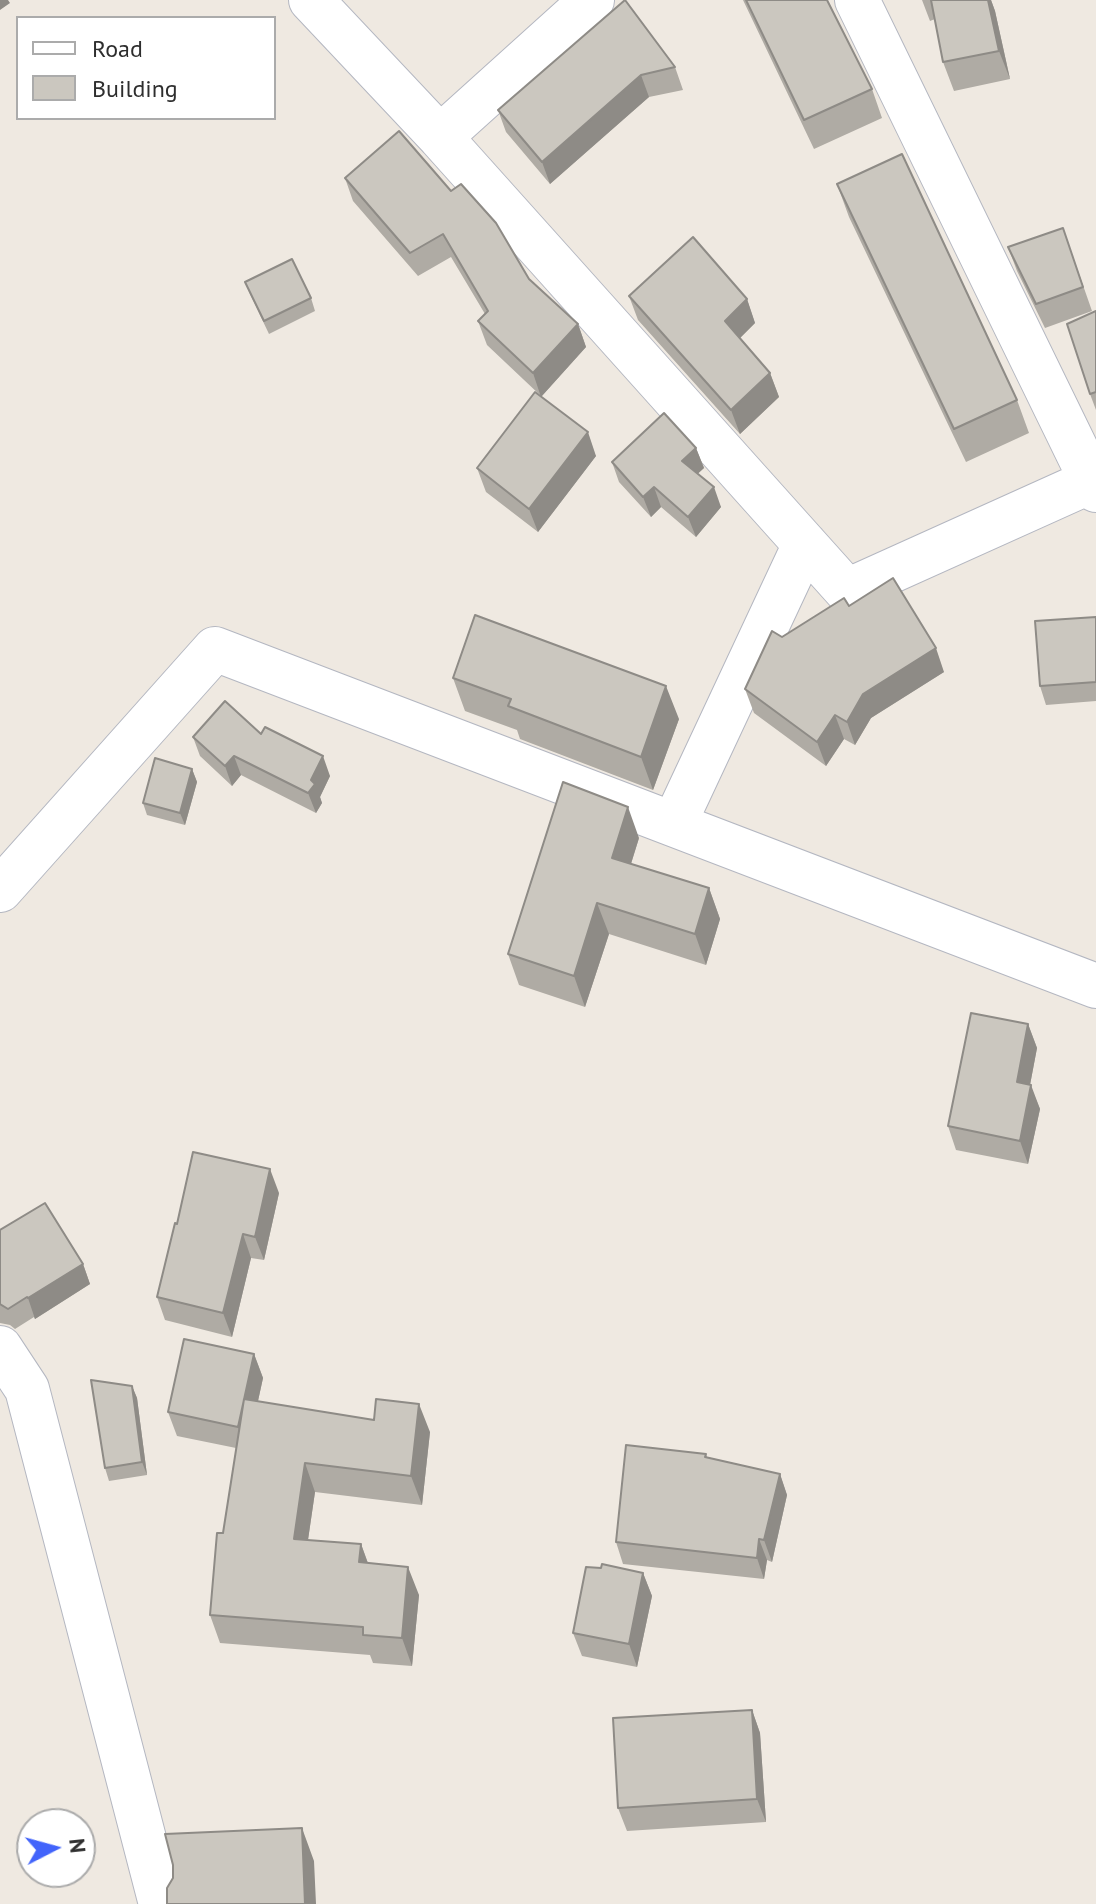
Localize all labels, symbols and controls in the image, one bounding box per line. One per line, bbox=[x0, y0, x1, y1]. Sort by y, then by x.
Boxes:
legend bbox=[16, 16, 276, 120]
text: Road bbox=[92, 33, 143, 64]
text: Building bbox=[92, 73, 178, 104]
north arrow bbox=[16, 1808, 96, 1888]
text: N bbox=[63, 1837, 93, 1854]

